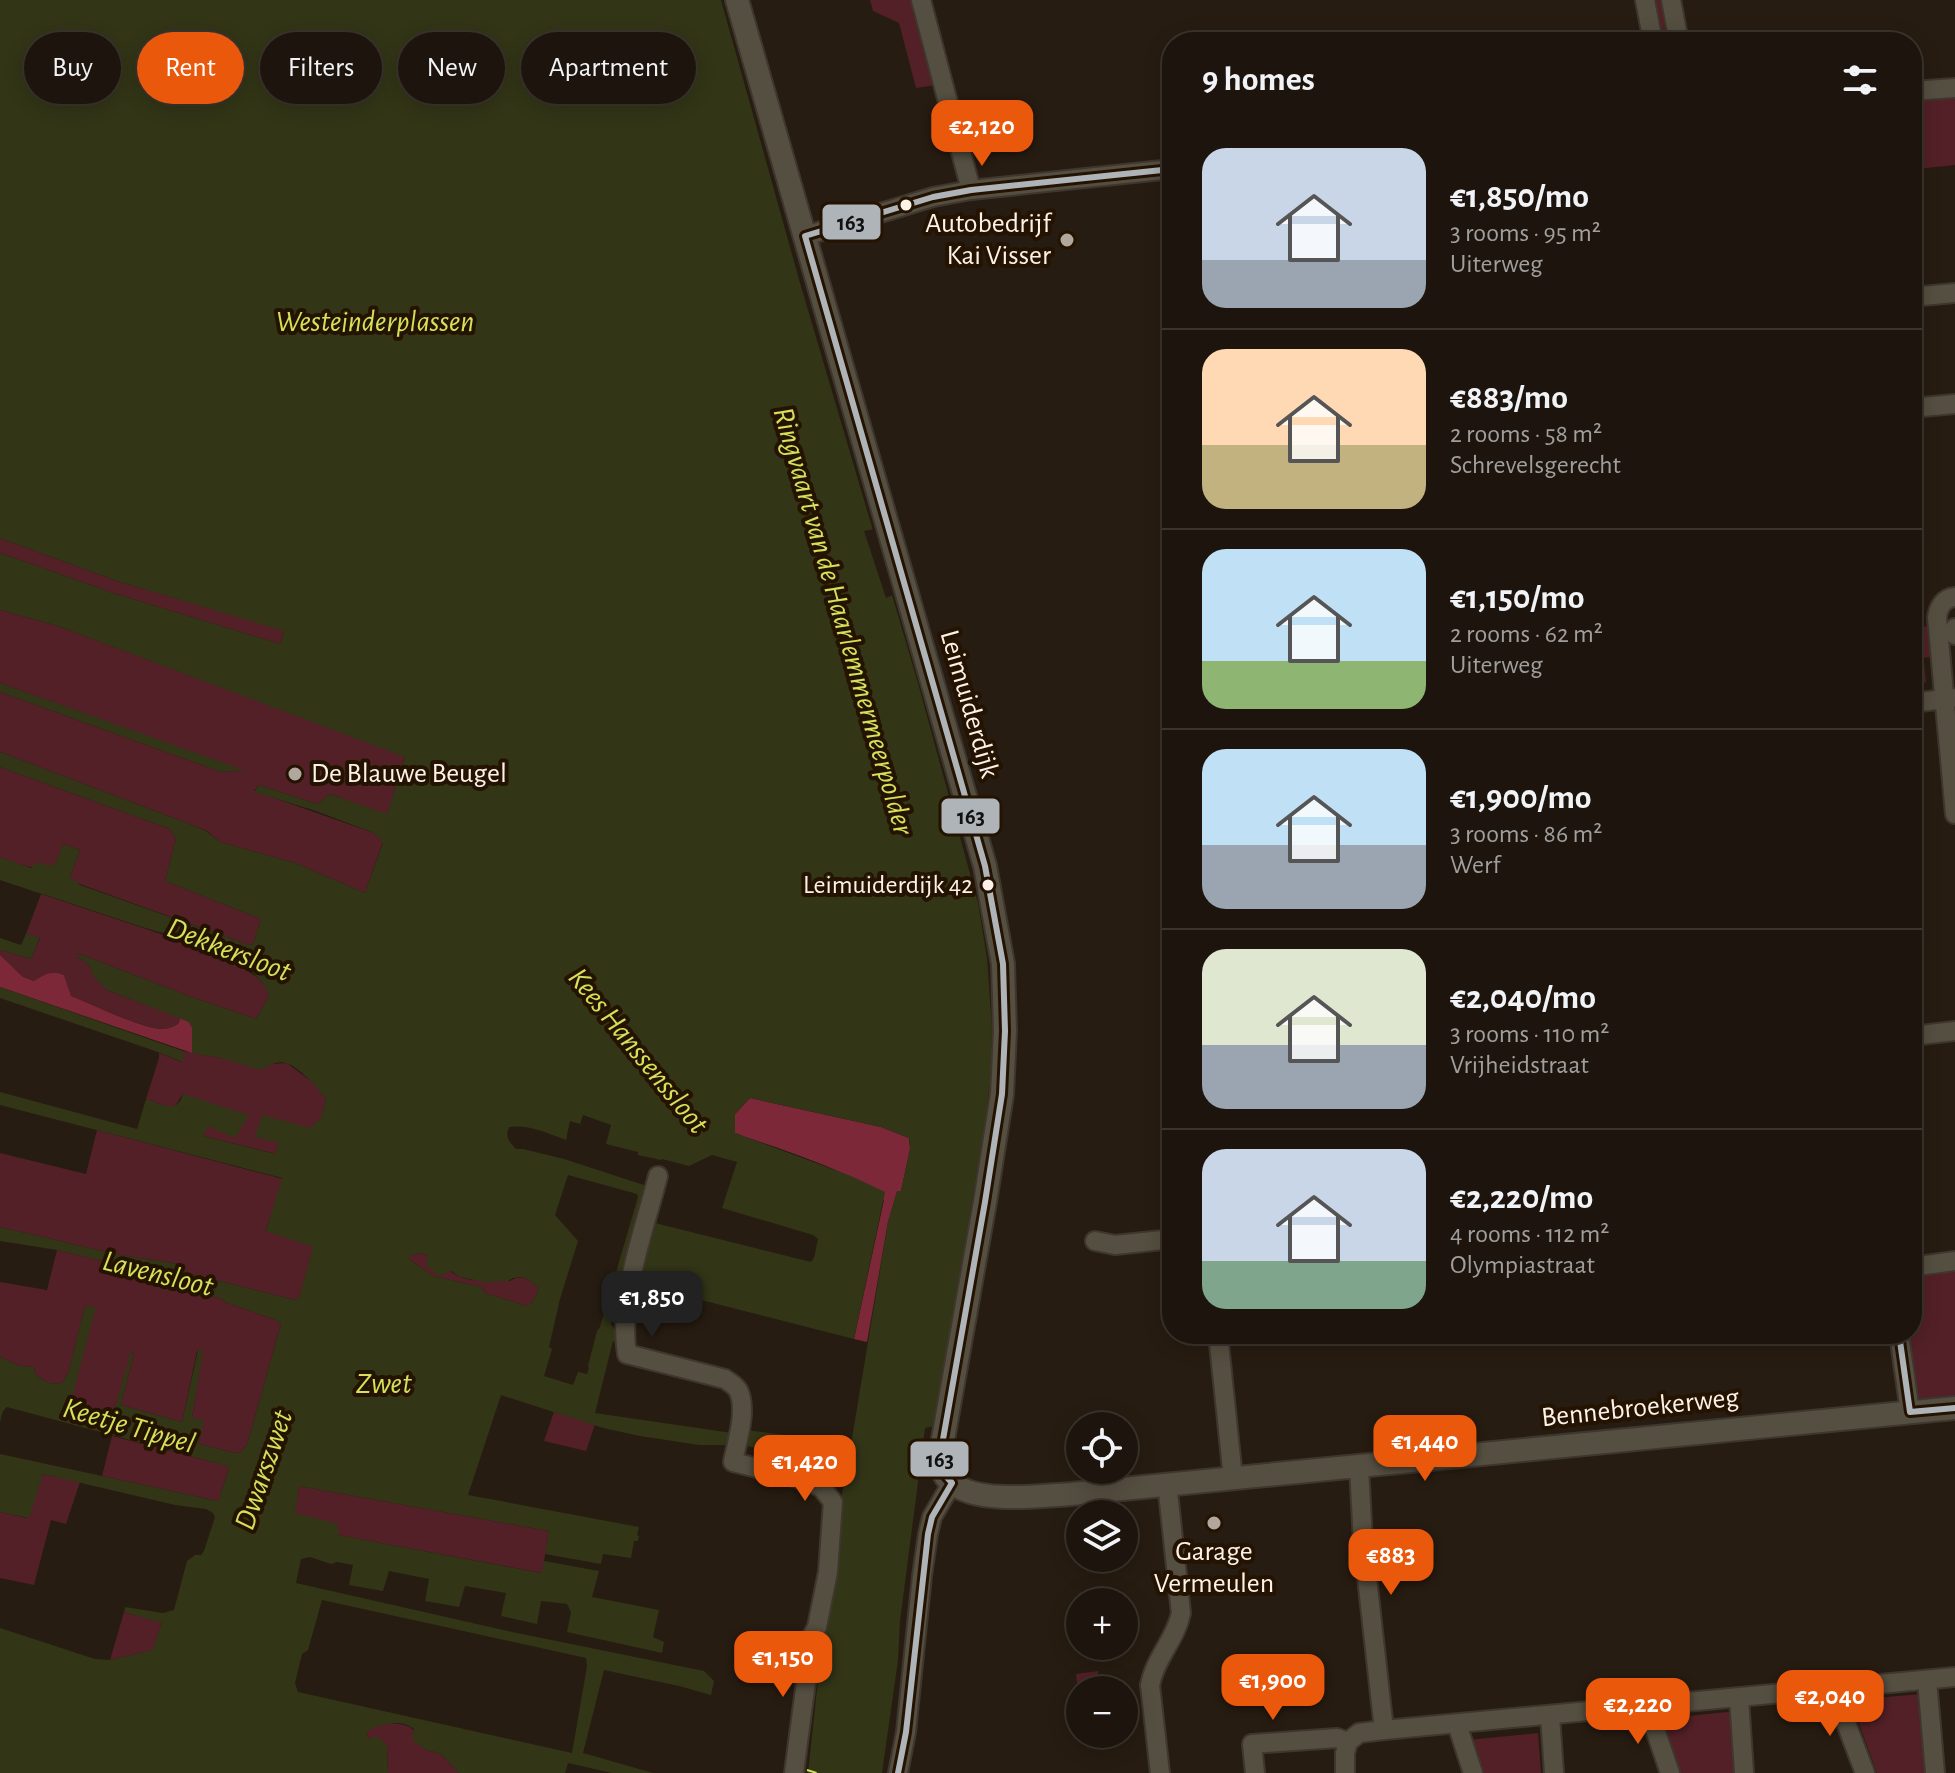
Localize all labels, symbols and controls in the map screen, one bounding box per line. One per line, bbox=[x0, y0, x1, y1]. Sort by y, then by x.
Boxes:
chip: Buy bbox=[24, 32, 121, 104]
chip: Rent bbox=[137, 32, 244, 104]
chip: Filters bbox=[260, 32, 382, 104]
chip: New bbox=[398, 32, 505, 104]
chip: Apartment bbox=[521, 32, 696, 104]
icon: filters bbox=[1838, 58, 1882, 102]
text: 9 homes bbox=[1202, 63, 1315, 97]
pin: €2,120 bbox=[917, 100, 1047, 168]
text: €2,120 bbox=[949, 113, 1015, 139]
icon: home bbox=[1266, 180, 1362, 276]
text: €1,850/mo bbox=[1450, 180, 1589, 214]
unlabelled marker bbox=[898, 197, 914, 213]
line badge: 163 bbox=[821, 203, 882, 241]
place label: Autobedrijf Kai Visser bbox=[925, 210, 1053, 270]
text: 163 bbox=[837, 212, 865, 234]
text: 3 rooms · 95 m² bbox=[1450, 220, 1601, 246]
marker: Autobedrijf Kai Visser bbox=[1058, 231, 1076, 249]
text: Uiterweg bbox=[1450, 251, 1543, 277]
water label: Westeinderplassen bbox=[276, 307, 474, 337]
icon: home bbox=[1266, 381, 1362, 477]
text: €883/mo bbox=[1450, 381, 1568, 415]
water label: Ringvaart van de Haarlemmermeerpolder bbox=[767, 404, 919, 839]
text: 2 rooms · 58 m² bbox=[1450, 421, 1602, 447]
text: Schrevelsgerecht bbox=[1450, 452, 1621, 478]
icon: home bbox=[1266, 581, 1362, 677]
text: €1,150/mo bbox=[1450, 581, 1584, 615]
text: 2 rooms · 62 m² bbox=[1450, 621, 1603, 647]
street label: Leimuiderdijk bbox=[935, 627, 1004, 781]
text: Uiterweg bbox=[1450, 652, 1543, 678]
place label: De Blauwe Beugel bbox=[311, 760, 507, 788]
marker: De Blauwe Beugel bbox=[286, 765, 304, 783]
icon: home bbox=[1266, 781, 1362, 877]
text: €1,900/mo bbox=[1450, 781, 1592, 815]
line badge: 163 bbox=[940, 797, 1001, 835]
text: 163 bbox=[957, 806, 985, 828]
text: 3 rooms · 86 m² bbox=[1450, 821, 1602, 847]
text: Werf bbox=[1450, 852, 1500, 878]
place label: Leimuiderdijk 42 bbox=[803, 872, 973, 898]
marker: Leimuiderdijk 42 bbox=[980, 877, 996, 893]
water label: Dekkersloot bbox=[163, 913, 295, 987]
water label: Kees Hanssenssloot bbox=[562, 963, 714, 1139]
icon: home bbox=[1266, 981, 1362, 1077]
text: €2,040/mo bbox=[1450, 981, 1596, 1015]
text: 3 rooms · 110 m² bbox=[1450, 1021, 1609, 1047]
text: Vrijheidstraat bbox=[1450, 1052, 1589, 1078]
icon: home bbox=[1266, 1181, 1362, 1277]
text: €2,220/mo bbox=[1450, 1181, 1593, 1215]
text: 4 rooms · 112 m² bbox=[1450, 1221, 1609, 1247]
water label: Lavensloot bbox=[100, 1246, 216, 1302]
text: Olympiastraat bbox=[1450, 1252, 1595, 1278]
pin: €1,850 bbox=[587, 1271, 717, 1339]
text: €1,850 bbox=[619, 1284, 685, 1310]
water label: Zwet bbox=[356, 1369, 412, 1399]
street label: Bennebroekerweg bbox=[1540, 1384, 1740, 1432]
water label: Keetje Tippel bbox=[60, 1393, 198, 1459]
water label: Dwarszwet bbox=[230, 1406, 298, 1534]
map controls bbox=[1066, 1412, 1138, 1748]
button: locate bbox=[1066, 1412, 1138, 1484]
pin: €1,440 bbox=[1360, 1415, 1490, 1483]
text: €1,440 bbox=[1391, 1428, 1459, 1454]
pin: €1,420 bbox=[740, 1435, 870, 1503]
line badge: 163 bbox=[909, 1440, 970, 1478]
text: €1,420 bbox=[772, 1448, 838, 1474]
text: 163 bbox=[926, 1449, 954, 1471]
button: layers bbox=[1066, 1500, 1138, 1572]
marker: Garage Vermeulen bbox=[1205, 1514, 1223, 1532]
pin: €883 bbox=[1344, 1529, 1438, 1597]
place label: Garage Vermeulen bbox=[1154, 1538, 1274, 1598]
text: €883 bbox=[1367, 1542, 1415, 1568]
button: + bbox=[1066, 1588, 1138, 1660]
pin: €1,150 bbox=[718, 1631, 848, 1699]
text: €1,150 bbox=[752, 1644, 814, 1670]
pin: €1,900 bbox=[1208, 1654, 1338, 1722]
text: €1,900 bbox=[1239, 1667, 1307, 1693]
pin: €2,040 bbox=[1765, 1670, 1895, 1738]
button: − bbox=[1066, 1676, 1138, 1748]
pin: €2,220 bbox=[1573, 1678, 1703, 1746]
text: €2,040 bbox=[1795, 1683, 1865, 1709]
text: €2,220 bbox=[1604, 1691, 1672, 1717]

